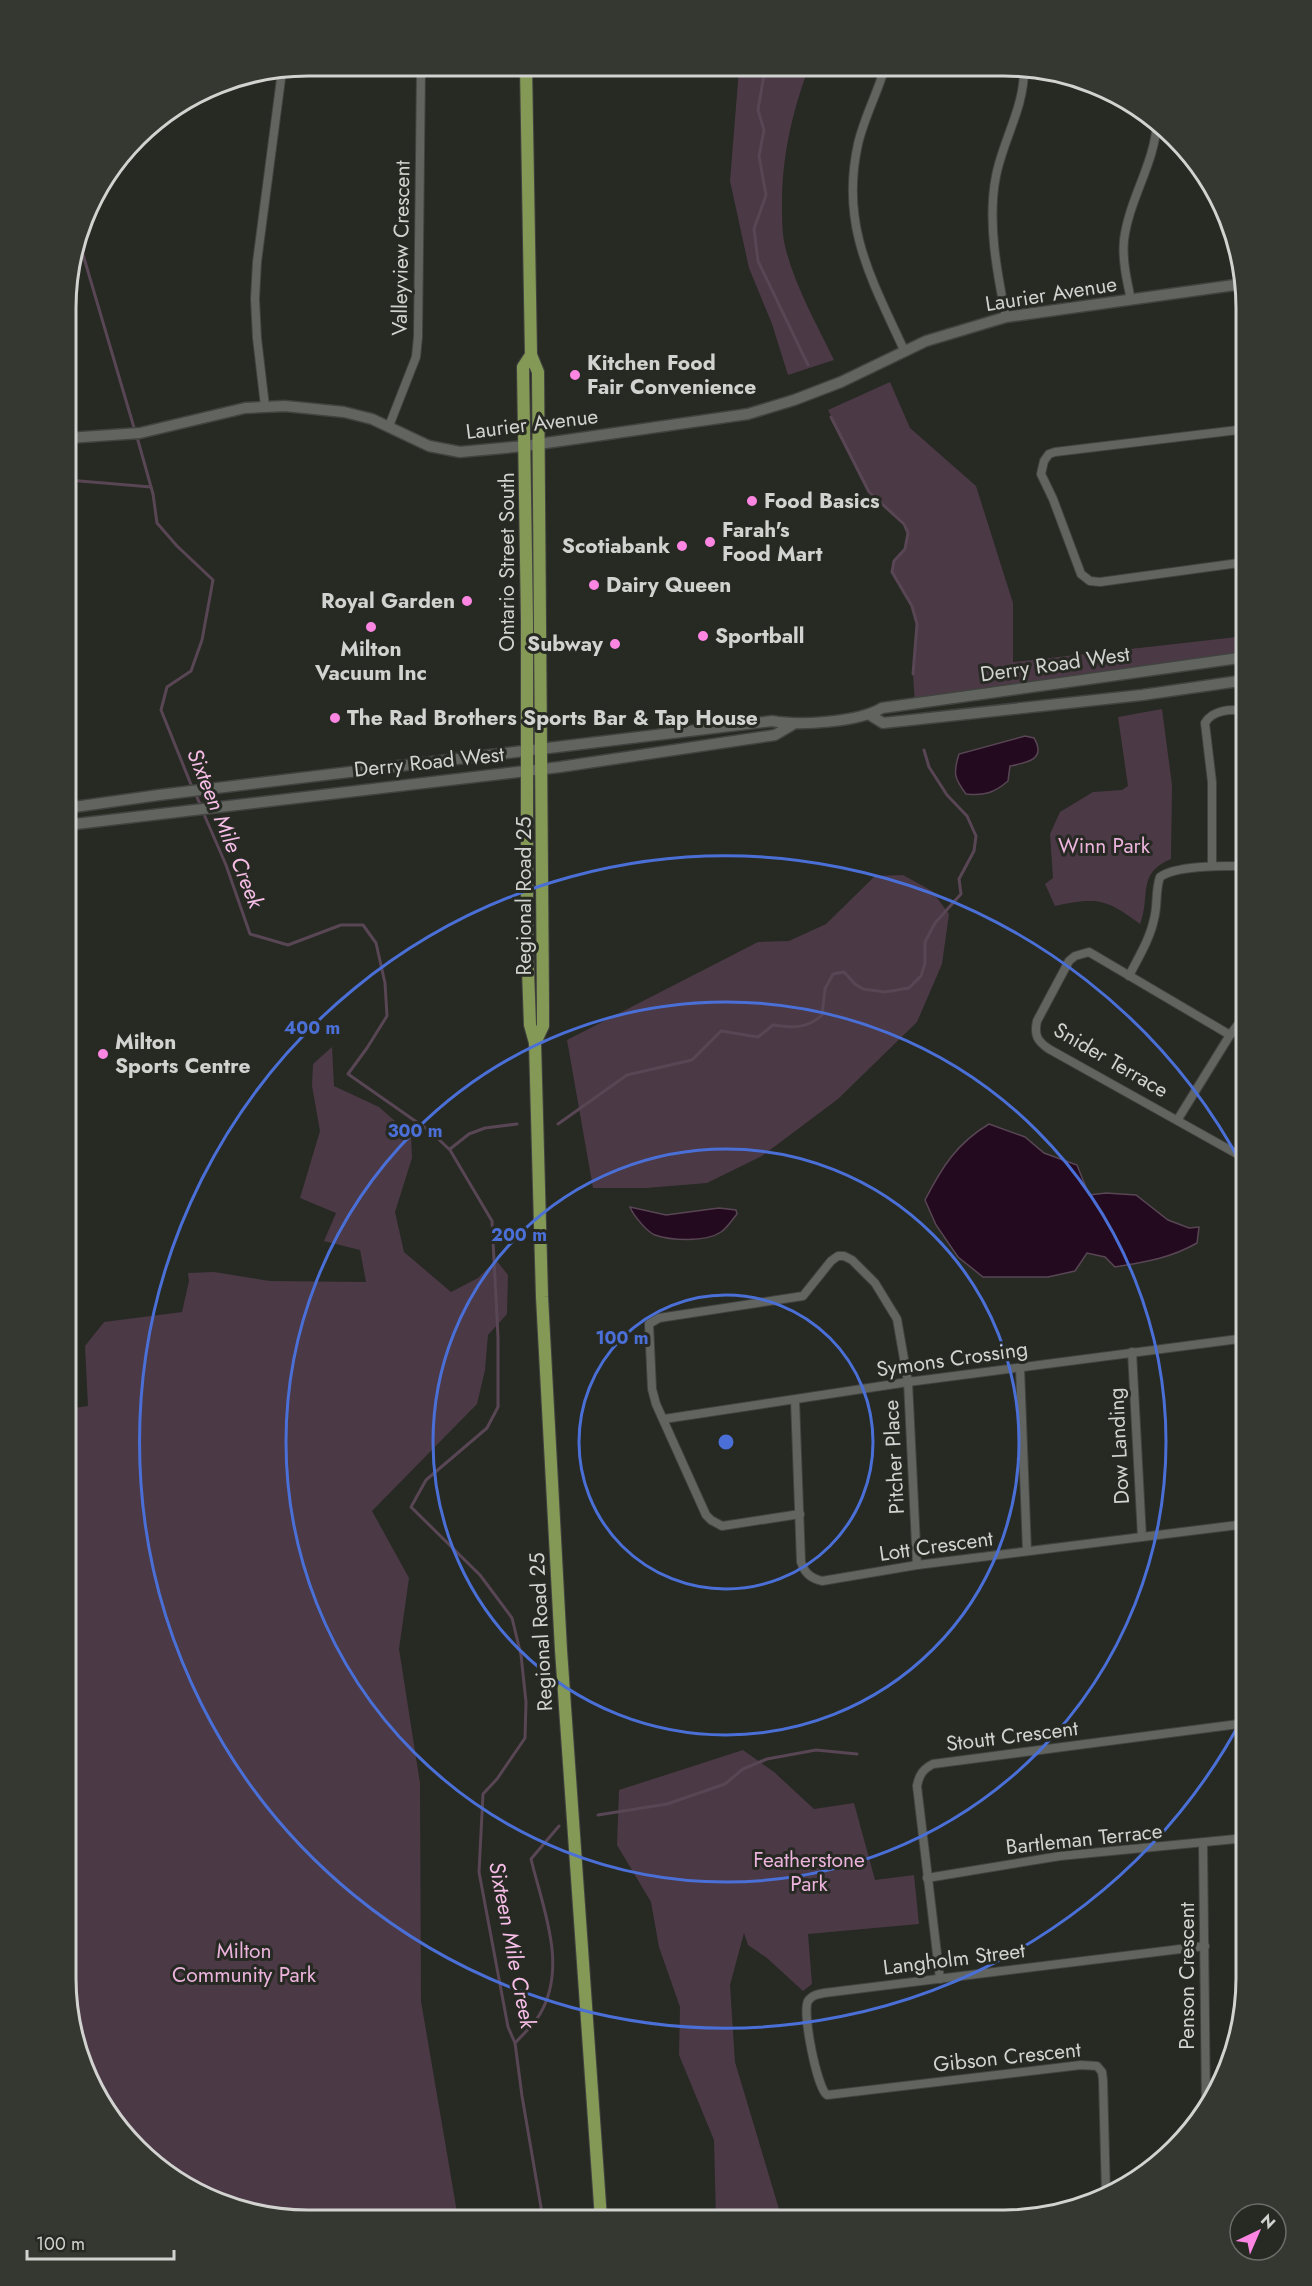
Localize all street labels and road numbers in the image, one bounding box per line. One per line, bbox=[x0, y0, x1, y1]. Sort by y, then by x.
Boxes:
street label: Valleyview Crescent bbox=[384, 160, 418, 336]
street label: Laurier Avenue bbox=[983, 269, 1119, 319]
street label: Laurier Avenue bbox=[464, 401, 600, 447]
street label: Ontario Street South bbox=[492, 472, 522, 652]
street label: Derry Road West bbox=[978, 639, 1132, 689]
street label: Derry Road West bbox=[352, 739, 506, 785]
street label: Regional Road 25 bbox=[509, 816, 539, 976]
street label: Snider Terrace bbox=[1048, 1015, 1174, 1105]
street label: Symons Crossing bbox=[874, 1334, 1030, 1384]
street label: Dow Landing bbox=[1101, 1387, 1137, 1505]
street label: Pitcher Place bbox=[876, 1399, 912, 1515]
street label: Lott Crescent bbox=[877, 1523, 995, 1569]
street label: Regional Road 25 bbox=[522, 1552, 560, 1712]
street label: Stoutt Crescent bbox=[944, 1713, 1080, 1759]
street label: Bartleman Terrace bbox=[1004, 1816, 1164, 1862]
street label: Penson Crescent bbox=[1172, 1902, 1202, 2050]
street label: Langholm Street bbox=[881, 1935, 1027, 1983]
street label: Gibson Crescent bbox=[932, 2034, 1082, 2080]

